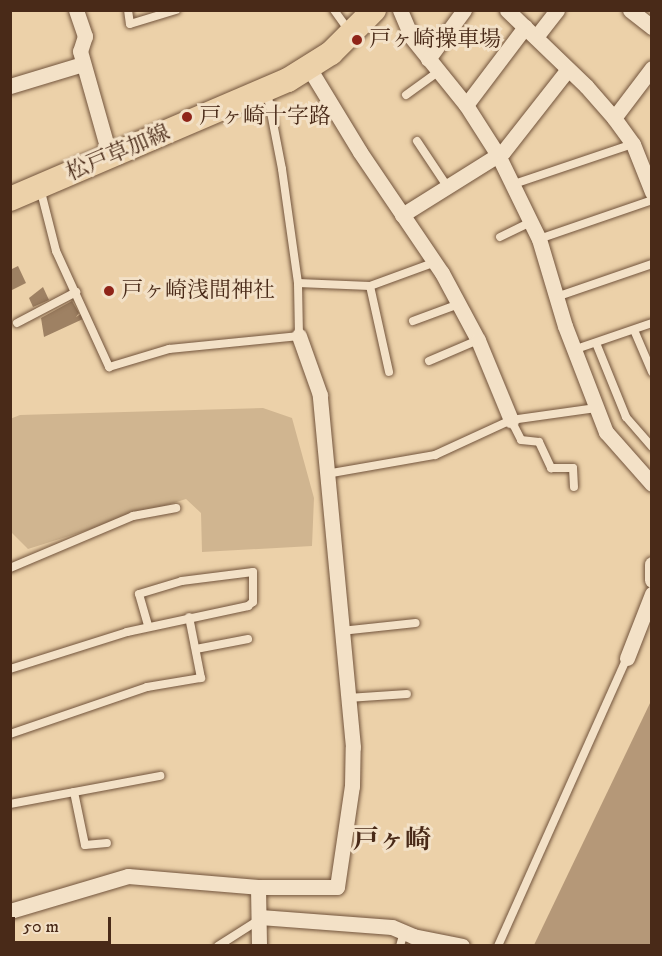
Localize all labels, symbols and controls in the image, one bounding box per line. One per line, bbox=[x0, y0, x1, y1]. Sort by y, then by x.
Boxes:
place label: 戸ヶ崎操車場 bbox=[369, 27, 501, 53]
marker: 戸ヶ崎操車場 bbox=[350, 33, 364, 47]
place label: 戸ヶ崎十字路 bbox=[199, 104, 331, 130]
marker: 戸ヶ崎十字路 bbox=[180, 110, 194, 124]
street label: 松戸草加線 bbox=[62, 119, 174, 187]
place label: 戸ヶ崎浅間神社 bbox=[121, 278, 275, 304]
marker: 戸ヶ崎浅間神社 bbox=[102, 284, 116, 298]
district label: 戸ヶ崎 bbox=[353, 825, 431, 857]
scale bar bbox=[15, 905, 114, 943]
text: 50 m bbox=[23, 916, 59, 938]

